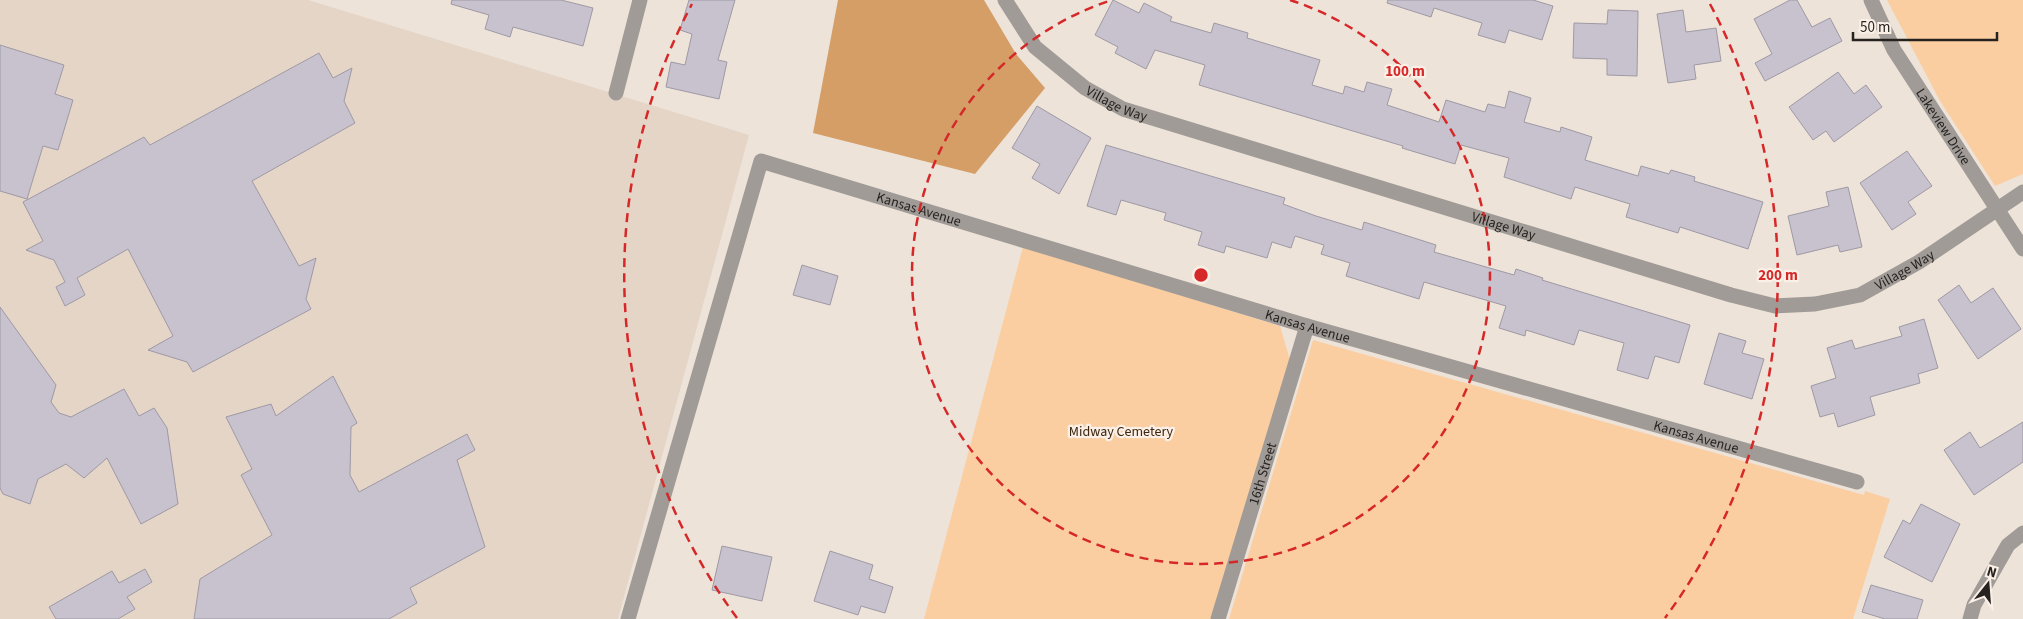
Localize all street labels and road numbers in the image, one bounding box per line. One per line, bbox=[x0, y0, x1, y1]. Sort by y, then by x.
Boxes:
street label: Village Way bbox=[1082, 81, 1150, 127]
street label: Lakeview Drive bbox=[1910, 85, 1975, 169]
street label: Kansas Avenue bbox=[874, 187, 964, 232]
street label: Village Way bbox=[1469, 207, 1538, 246]
street label: Village Way bbox=[1871, 245, 1939, 296]
street label: Kansas Avenue bbox=[1263, 305, 1352, 349]
street label: Kansas Avenue bbox=[1651, 416, 1741, 459]
street label: 16th Street bbox=[1244, 440, 1282, 507]

